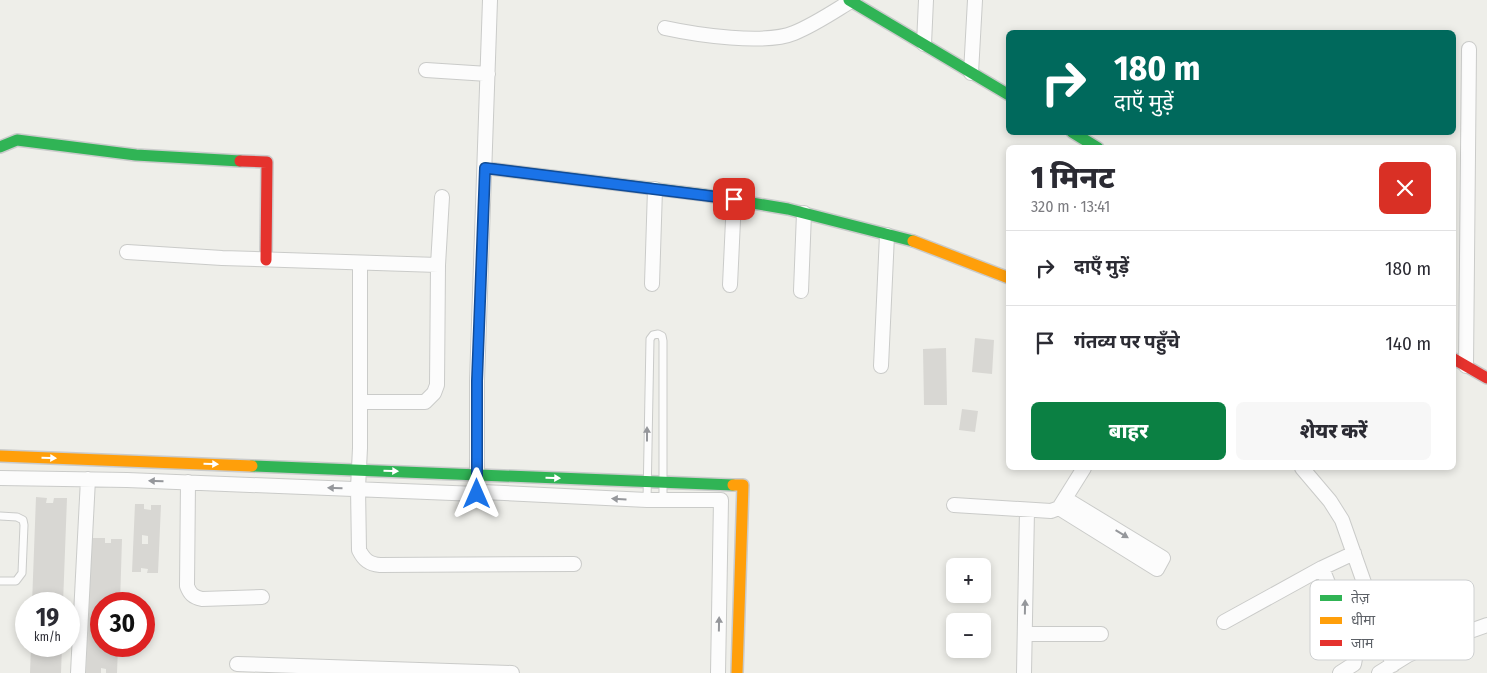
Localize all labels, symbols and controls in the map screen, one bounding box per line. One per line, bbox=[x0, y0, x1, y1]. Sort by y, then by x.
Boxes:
text: 180 m bbox=[1114, 47, 1200, 89]
icon: right bbox=[1031, 50, 1096, 115]
text: दाएँ मुड़ें bbox=[1114, 89, 1174, 116]
text: 1 मिनट bbox=[1031, 160, 1115, 196]
button: close bbox=[1379, 162, 1431, 214]
pin bbox=[713, 178, 755, 220]
icon: arrive bbox=[720, 185, 748, 213]
text: 320 m · 13:41 bbox=[1031, 197, 1110, 216]
icon: right bbox=[1031, 254, 1059, 282]
text: दाएँ मुड़ें bbox=[1074, 255, 1129, 278]
text: 180 m bbox=[1385, 257, 1431, 280]
icon: arrive bbox=[1031, 329, 1059, 357]
text: गंतव्य पर पहुँचे bbox=[1074, 330, 1180, 353]
text: 140 m bbox=[1385, 332, 1431, 355]
button: बाहर bbox=[1031, 402, 1226, 460]
button: शेयर करें bbox=[1236, 402, 1431, 460]
one-way arrow bbox=[643, 426, 651, 442]
one-way arrow bbox=[41, 455, 57, 463]
one-way arrow bbox=[203, 461, 219, 469]
position arrow bbox=[450, 467, 502, 519]
one-way arrow bbox=[383, 468, 399, 476]
one-way arrow bbox=[546, 474, 562, 482]
one-way arrow bbox=[147, 476, 163, 484]
one-way arrow bbox=[327, 483, 343, 491]
one-way arrow bbox=[611, 494, 627, 502]
one-way arrow bbox=[1116, 529, 1129, 538]
map controls bbox=[946, 558, 991, 658]
button: + bbox=[946, 558, 991, 603]
legend bbox=[1310, 580, 1474, 660]
text: तेज़ bbox=[1351, 589, 1370, 607]
speed limit sign: 30 bbox=[90, 592, 155, 657]
one-way arrow bbox=[1021, 599, 1029, 615]
text: 19 bbox=[36, 603, 59, 633]
text: धीमा bbox=[1351, 612, 1376, 629]
button: − bbox=[946, 613, 991, 658]
one-way arrow bbox=[715, 616, 723, 632]
text: km/h bbox=[34, 630, 61, 644]
text: जाम bbox=[1351, 635, 1374, 652]

